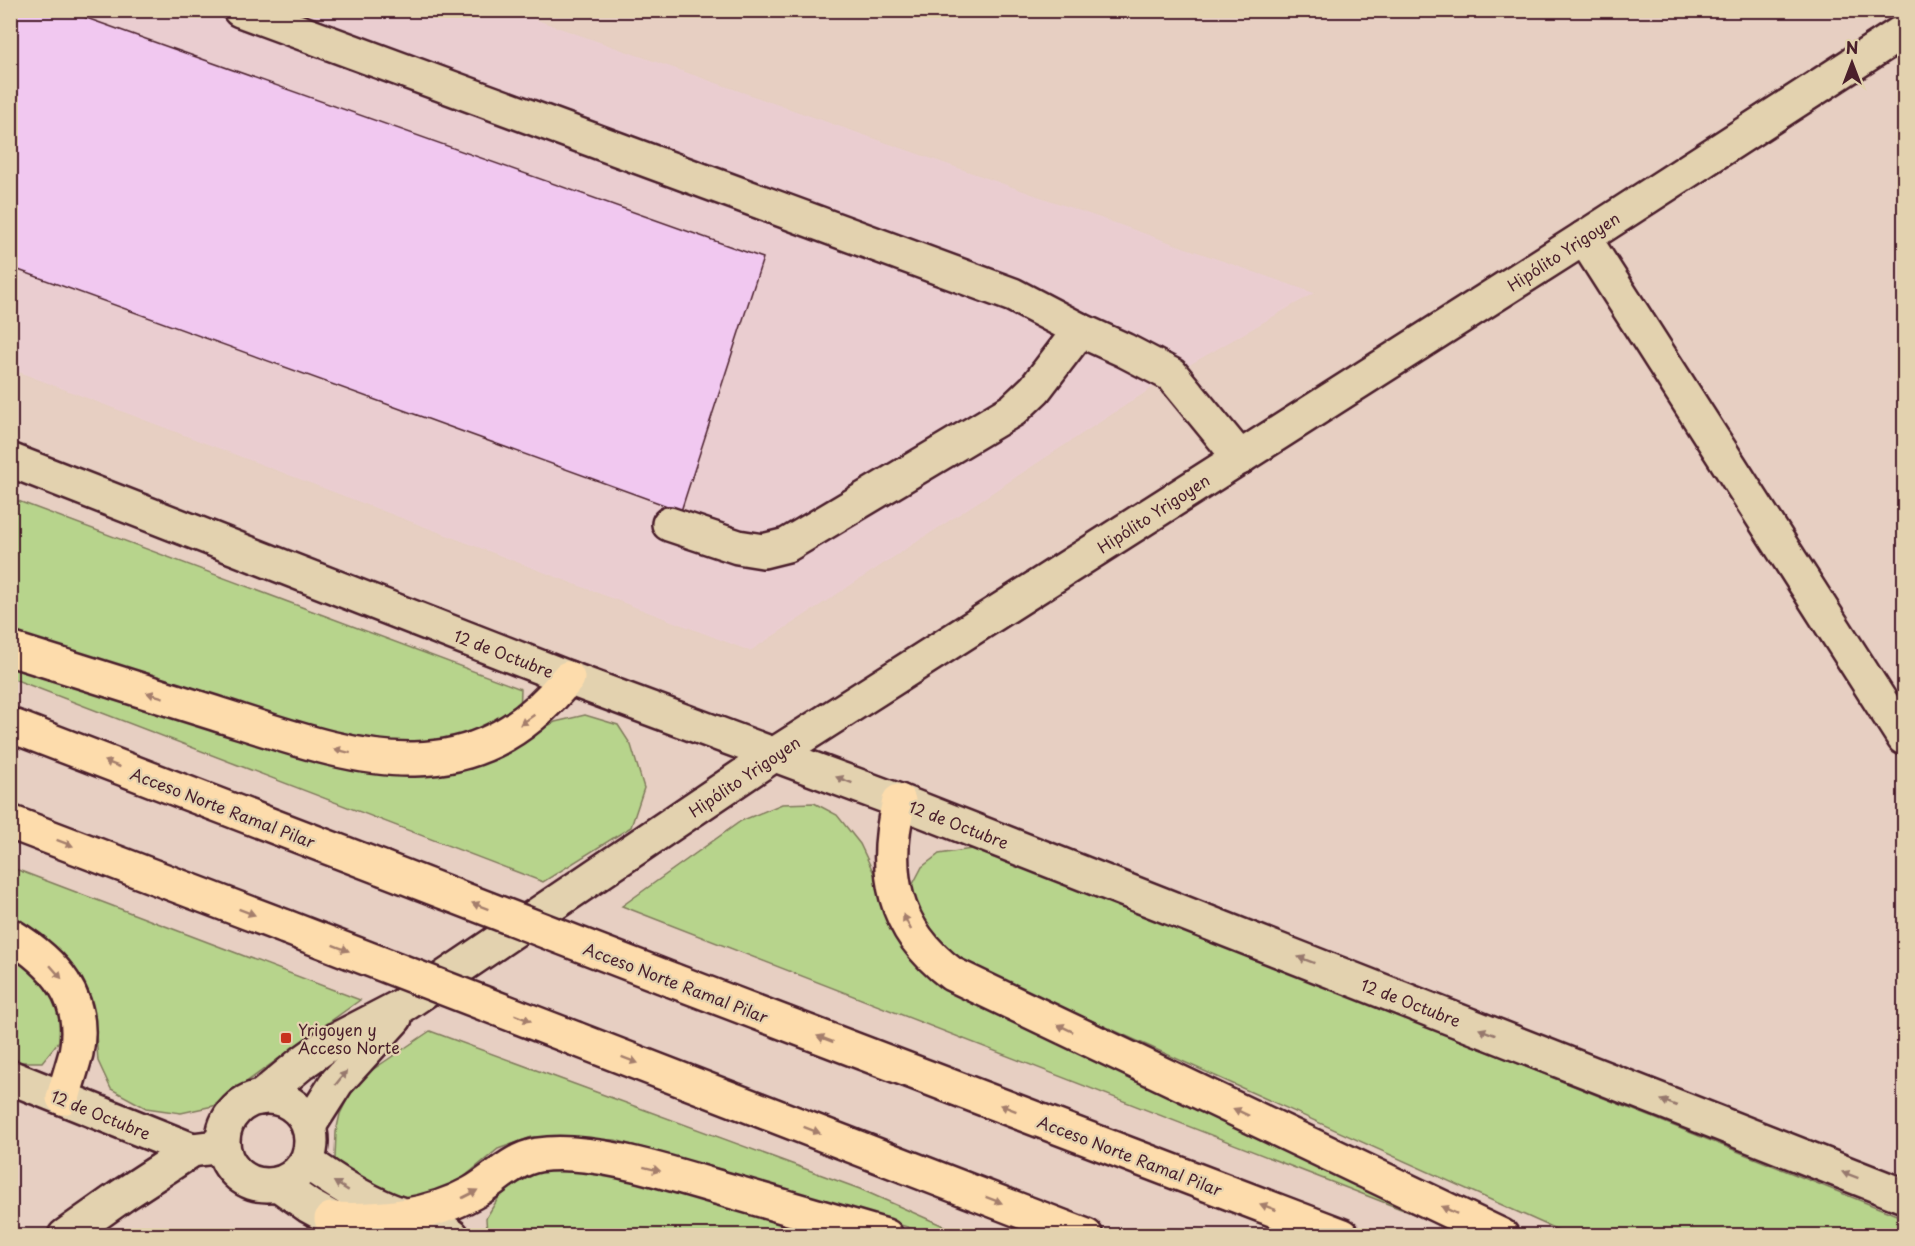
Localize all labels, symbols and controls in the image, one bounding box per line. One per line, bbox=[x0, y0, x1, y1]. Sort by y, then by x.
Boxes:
north arrow bbox=[1822, 33, 1882, 93]
text: N bbox=[1846, 35, 1858, 59]
street label: Hipólito Yrigoyen bbox=[1502, 206, 1624, 296]
street label: Hipólito Yrigoyen bbox=[1092, 468, 1214, 558]
street label: 12 de Octubre bbox=[450, 623, 558, 683]
one-way arrow bbox=[146, 690, 164, 699]
one-way arrow bbox=[520, 714, 536, 726]
street label: Hipólito Yrigoyen bbox=[683, 730, 805, 822]
one-way arrow bbox=[333, 746, 351, 756]
one-way arrow bbox=[103, 759, 121, 769]
street label: Acceso Norte Ramal Pilar bbox=[127, 761, 319, 854]
one-way arrow bbox=[835, 775, 853, 785]
street label: 12 de Octubre bbox=[905, 794, 1013, 854]
one-way arrow bbox=[56, 839, 74, 848]
one-way arrow bbox=[471, 901, 489, 911]
one-way arrow bbox=[239, 908, 257, 918]
one-way arrow bbox=[902, 914, 912, 931]
street label: Acceso Norte Ramal Pilar bbox=[580, 936, 772, 1029]
one-way arrow bbox=[332, 944, 350, 953]
one-way arrow bbox=[1296, 955, 1314, 965]
one-way arrow bbox=[49, 964, 62, 979]
street label: 12 de Octubre bbox=[1357, 972, 1465, 1032]
one-way arrow bbox=[514, 1014, 532, 1023]
place label: Yrigoyen y Acceso Norte bbox=[298, 1017, 400, 1059]
one-way arrow bbox=[1057, 1024, 1074, 1033]
one-way arrow bbox=[1478, 1027, 1496, 1036]
marker: Yrigoyen y Acceso Norte bbox=[279, 1031, 293, 1045]
one-way arrow bbox=[816, 1033, 834, 1043]
one-way arrow bbox=[622, 1055, 640, 1065]
one-way arrow bbox=[334, 1071, 347, 1086]
street label: 12 de Octubre bbox=[48, 1083, 155, 1145]
one-way arrow bbox=[1659, 1098, 1677, 1108]
one-way arrow bbox=[998, 1103, 1016, 1113]
one-way arrow bbox=[1233, 1107, 1250, 1116]
street label: Acceso Norte Ramal Pilar bbox=[1034, 1109, 1226, 1202]
one-way arrow bbox=[804, 1125, 822, 1135]
one-way arrow bbox=[643, 1164, 661, 1174]
one-way arrow bbox=[1841, 1169, 1859, 1179]
one-way arrow bbox=[332, 1181, 349, 1191]
one-way arrow bbox=[461, 1189, 478, 1199]
one-way arrow bbox=[985, 1196, 1003, 1205]
one-way arrow bbox=[1259, 1202, 1277, 1212]
one-way arrow bbox=[1441, 1206, 1458, 1215]

